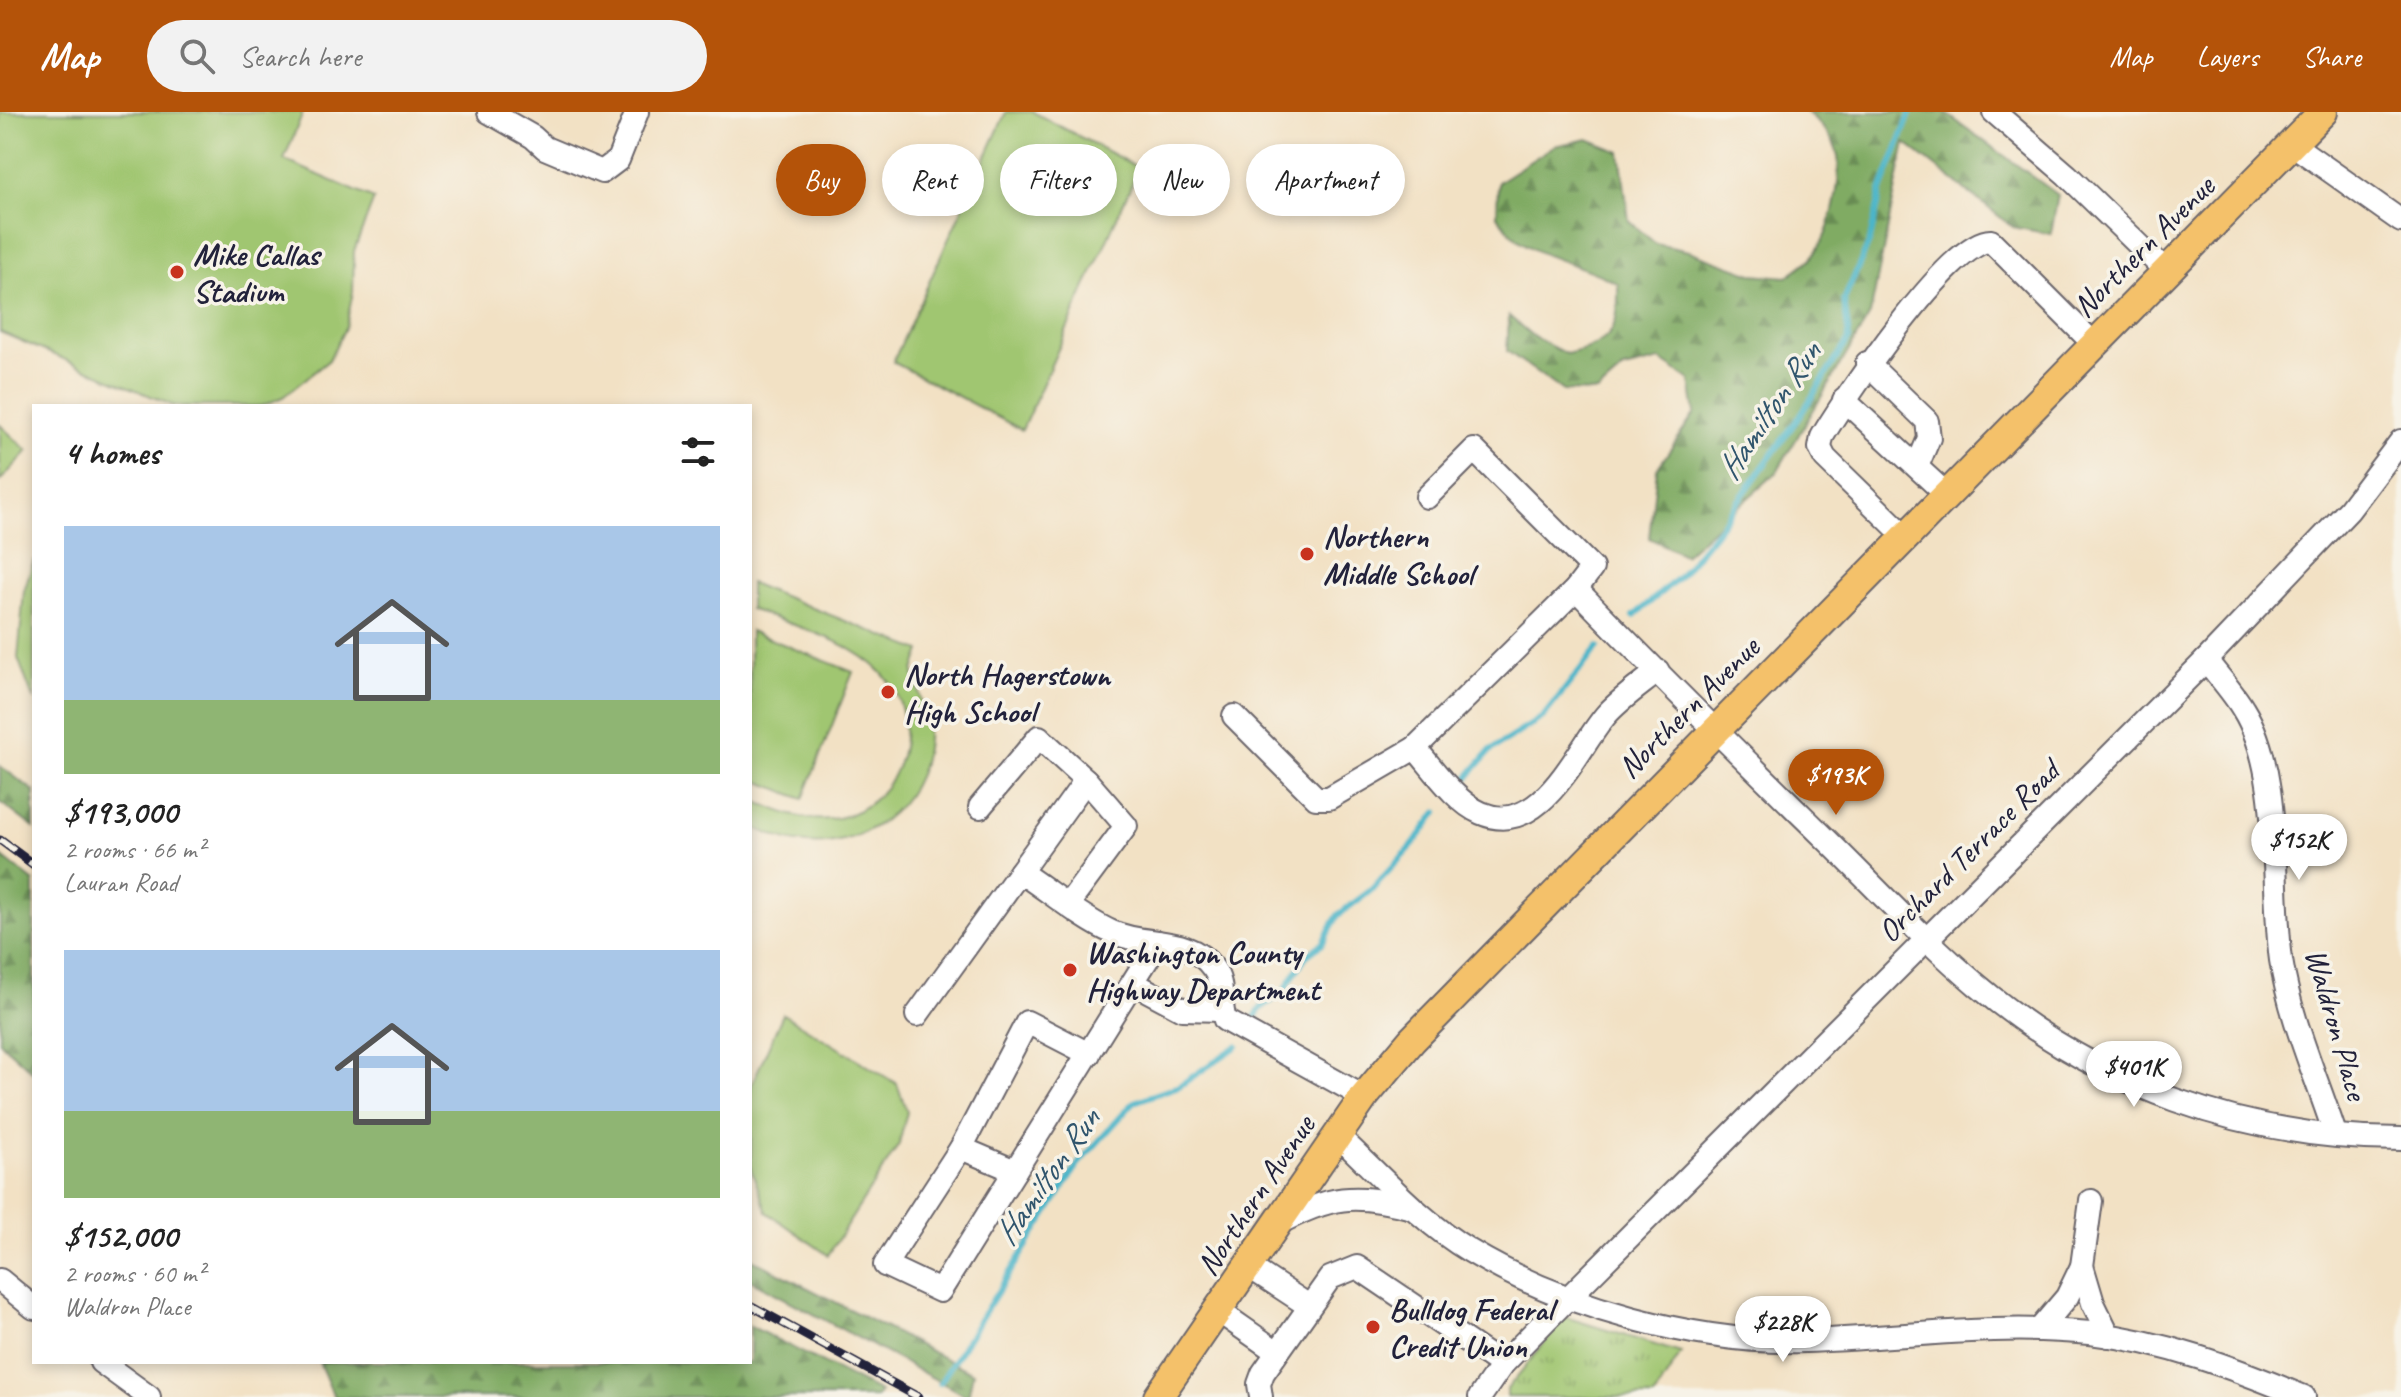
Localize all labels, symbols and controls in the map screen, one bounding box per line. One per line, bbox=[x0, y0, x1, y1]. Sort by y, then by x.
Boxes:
search box bbox=[147, 20, 707, 92]
text: Map bbox=[40, 33, 99, 80]
icon: search bbox=[175, 34, 219, 78]
text: Search here bbox=[239, 37, 361, 75]
text: Map bbox=[2110, 39, 2153, 74]
text: Layers bbox=[2197, 39, 2258, 74]
text: Share bbox=[2302, 39, 2361, 74]
chip: Buy bbox=[776, 144, 866, 216]
chip: Rent bbox=[882, 144, 984, 216]
chip: Filters bbox=[1000, 144, 1117, 216]
chip: New bbox=[1133, 144, 1230, 216]
chip: Apartment bbox=[1246, 144, 1405, 216]
street label: Northern Avenue bbox=[2064, 165, 2225, 326]
place label: Mike Callas Stadium bbox=[193, 234, 322, 312]
marker: Mike Callas Stadium bbox=[168, 263, 186, 281]
water label: Hamilton Run bbox=[1707, 331, 1832, 487]
icon: filters bbox=[676, 430, 720, 474]
text: 4 homes bbox=[64, 431, 160, 474]
place label: Northern Middle School bbox=[1323, 516, 1480, 594]
marker: Northern Middle School bbox=[1298, 545, 1316, 563]
icon: home bbox=[320, 578, 464, 722]
street label: Northern Avenue bbox=[1609, 626, 1770, 787]
place label: North Hagerstown High School bbox=[904, 654, 1112, 732]
marker: North Hagerstown High School bbox=[879, 683, 897, 701]
street label: Orchard Terrace Road bbox=[1868, 748, 2071, 951]
pin: $193K bbox=[1780, 749, 1892, 817]
text: $193K bbox=[1806, 758, 1866, 791]
text: $193,000 bbox=[64, 790, 177, 833]
pin: $152K bbox=[2243, 814, 2355, 882]
text: $152K bbox=[2269, 823, 2329, 856]
text: 2 rooms · 66 m² bbox=[64, 833, 205, 866]
text: Lauran Road bbox=[64, 866, 178, 899]
place label: Washington County Highway Department bbox=[1086, 932, 1323, 1010]
street label: Waldron Place bbox=[2295, 944, 2378, 1107]
marker: Washington County Highway Department bbox=[1061, 961, 1079, 979]
icon: home bbox=[320, 1002, 464, 1146]
pin: $401K bbox=[2078, 1041, 2190, 1109]
text: $401K bbox=[2104, 1050, 2164, 1083]
water label: Hamilton Run bbox=[984, 1097, 1111, 1253]
street label: Northern Avenue bbox=[1187, 1105, 1325, 1283]
text: $152,000 bbox=[64, 1214, 177, 1257]
text: 2 rooms · 60 m² bbox=[64, 1257, 205, 1290]
place label: Bulldog Federal Credit Union bbox=[1389, 1289, 1559, 1367]
text: Waldron Place bbox=[64, 1290, 191, 1323]
pin: $228K bbox=[1727, 1296, 1839, 1364]
text: $228K bbox=[1753, 1305, 1813, 1338]
marker: Bulldog Federal Credit Union bbox=[1364, 1318, 1382, 1336]

